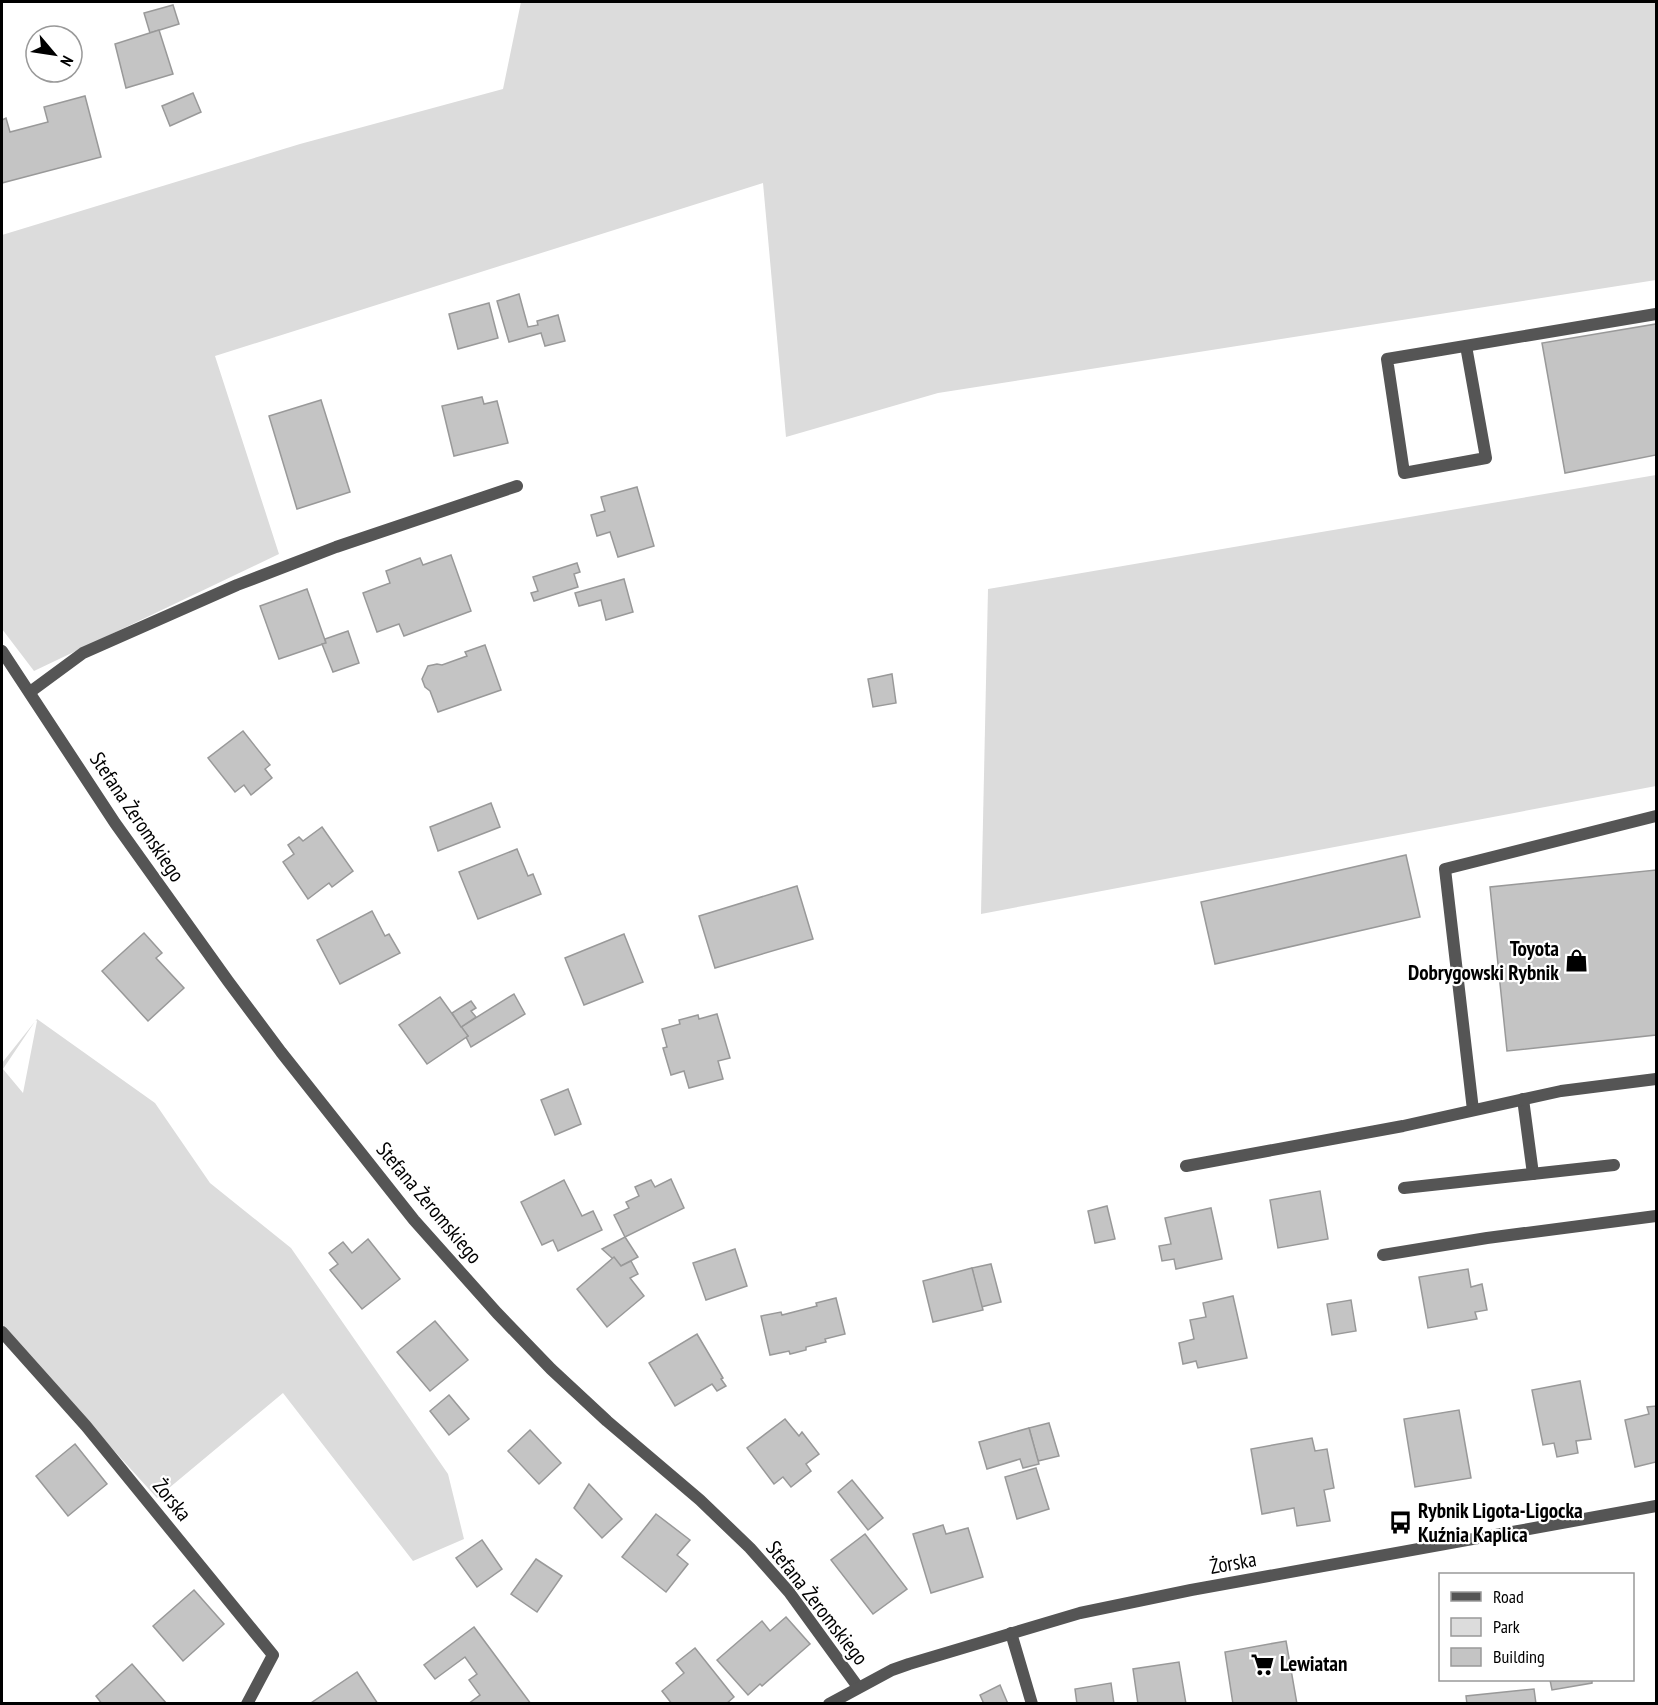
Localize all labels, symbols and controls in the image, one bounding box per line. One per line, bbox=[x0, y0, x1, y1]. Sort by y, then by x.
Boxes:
north arrow bbox=[24, 24, 84, 84]
text: N bbox=[56, 53, 78, 70]
street label: Stefana Żeromskiego bbox=[84, 747, 191, 887]
place label: Toyota Dobrygowski Rybnik bbox=[1408, 935, 1559, 986]
shop icon: Toyota Dobrygowski Rybnik bbox=[1564, 948, 1590, 974]
street label: Stefana Żeromskiego bbox=[371, 1136, 488, 1269]
street label: Żorska bbox=[147, 1473, 198, 1526]
place label: Rybnik Ligota-Ligocka Kuźnia Kaplica bbox=[1418, 1497, 1583, 1548]
bus stop icon: Rybnik Ligota-Ligocka Kuźnia Kaplica bbox=[1387, 1510, 1413, 1536]
street label: Stefana Żeromskiego bbox=[760, 1535, 874, 1670]
street label: Żorska bbox=[1207, 1545, 1258, 1580]
legend bbox=[1439, 1573, 1634, 1681]
text: Road bbox=[1493, 1585, 1524, 1608]
text: Park bbox=[1493, 1615, 1520, 1638]
text: Building bbox=[1493, 1645, 1545, 1668]
place label: Lewiatan bbox=[1280, 1650, 1347, 1677]
supermarket icon: Lewiatan bbox=[1249, 1651, 1275, 1677]

